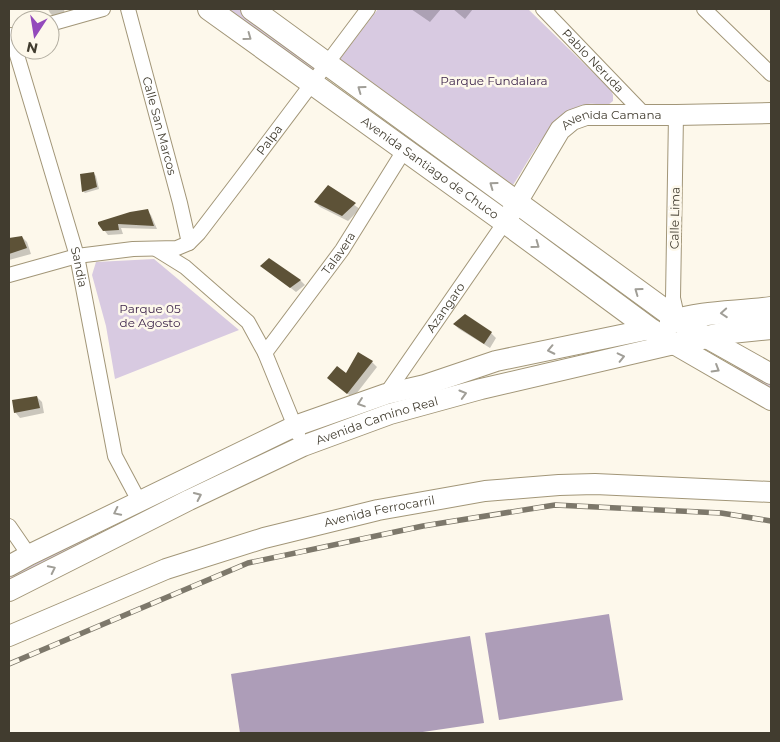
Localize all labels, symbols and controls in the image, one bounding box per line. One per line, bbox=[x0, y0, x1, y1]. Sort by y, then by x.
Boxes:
north arrow bbox=[10, 10, 60, 60]
street label: Pablo Neruda bbox=[559, 26, 627, 96]
one-way arrow bbox=[242, 31, 252, 40]
text: N bbox=[25, 38, 40, 58]
park label: Parque Fundalara bbox=[440, 73, 548, 88]
street label: Calle San Marcos bbox=[139, 75, 180, 177]
one-way arrow bbox=[358, 86, 367, 95]
street label: Avenida Camana bbox=[558, 106, 662, 133]
street label: Avenida Santiago de Chuco bbox=[358, 113, 502, 222]
street label: Palpa bbox=[253, 122, 285, 158]
one-way arrow bbox=[489, 182, 499, 191]
street label: Calle Lima bbox=[666, 187, 683, 249]
street label: Talavera bbox=[318, 229, 358, 277]
one-way arrow bbox=[530, 239, 539, 247]
street label: Sandia bbox=[68, 245, 91, 289]
street label: Azangaro bbox=[423, 279, 468, 335]
one-way arrow bbox=[634, 288, 644, 297]
park label: Parque 05 de Agosto bbox=[119, 301, 181, 330]
one-way arrow bbox=[720, 308, 728, 319]
one-way arrow bbox=[546, 344, 555, 354]
one-way arrow bbox=[617, 352, 625, 363]
one-way arrow bbox=[711, 362, 720, 372]
one-way arrow bbox=[458, 389, 466, 399]
street label: Avenida Camino Real bbox=[314, 393, 440, 448]
one-way arrow bbox=[357, 397, 366, 407]
one-way arrow bbox=[192, 492, 201, 502]
street label: Avenida Ferrocarril bbox=[322, 492, 436, 530]
one-way arrow bbox=[113, 506, 122, 516]
one-way arrow bbox=[47, 564, 56, 575]

